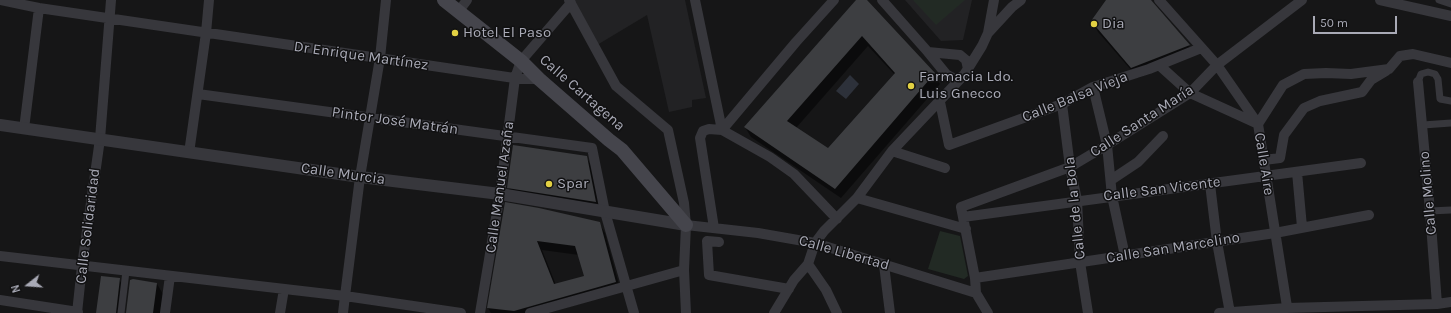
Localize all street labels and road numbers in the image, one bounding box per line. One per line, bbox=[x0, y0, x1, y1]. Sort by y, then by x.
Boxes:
street label: Dr Enrique Martínez bbox=[293, 38, 429, 74]
street label: Calle Cartagena bbox=[536, 51, 628, 135]
street label: Calle Balsa Vieja bbox=[1020, 68, 1130, 126]
street label: Calle Santa María bbox=[1087, 81, 1197, 161]
street label: Pintor José Matrán bbox=[331, 103, 459, 139]
street label: Calle Manuel Azaña bbox=[482, 120, 518, 254]
street label: Calle Aire bbox=[1250, 131, 1278, 197]
street label: Calle Molino bbox=[1415, 150, 1441, 236]
street label: Calle de la Bola bbox=[1061, 156, 1089, 260]
street label: Calle Murcia bbox=[300, 159, 386, 189]
street label: Calle Solidaridad bbox=[72, 167, 104, 285]
street label: Calle San Vicente bbox=[1102, 173, 1222, 205]
street label: Calle San Marcelino bbox=[1105, 229, 1241, 267]
street label: Calle Libertad bbox=[797, 231, 891, 275]

